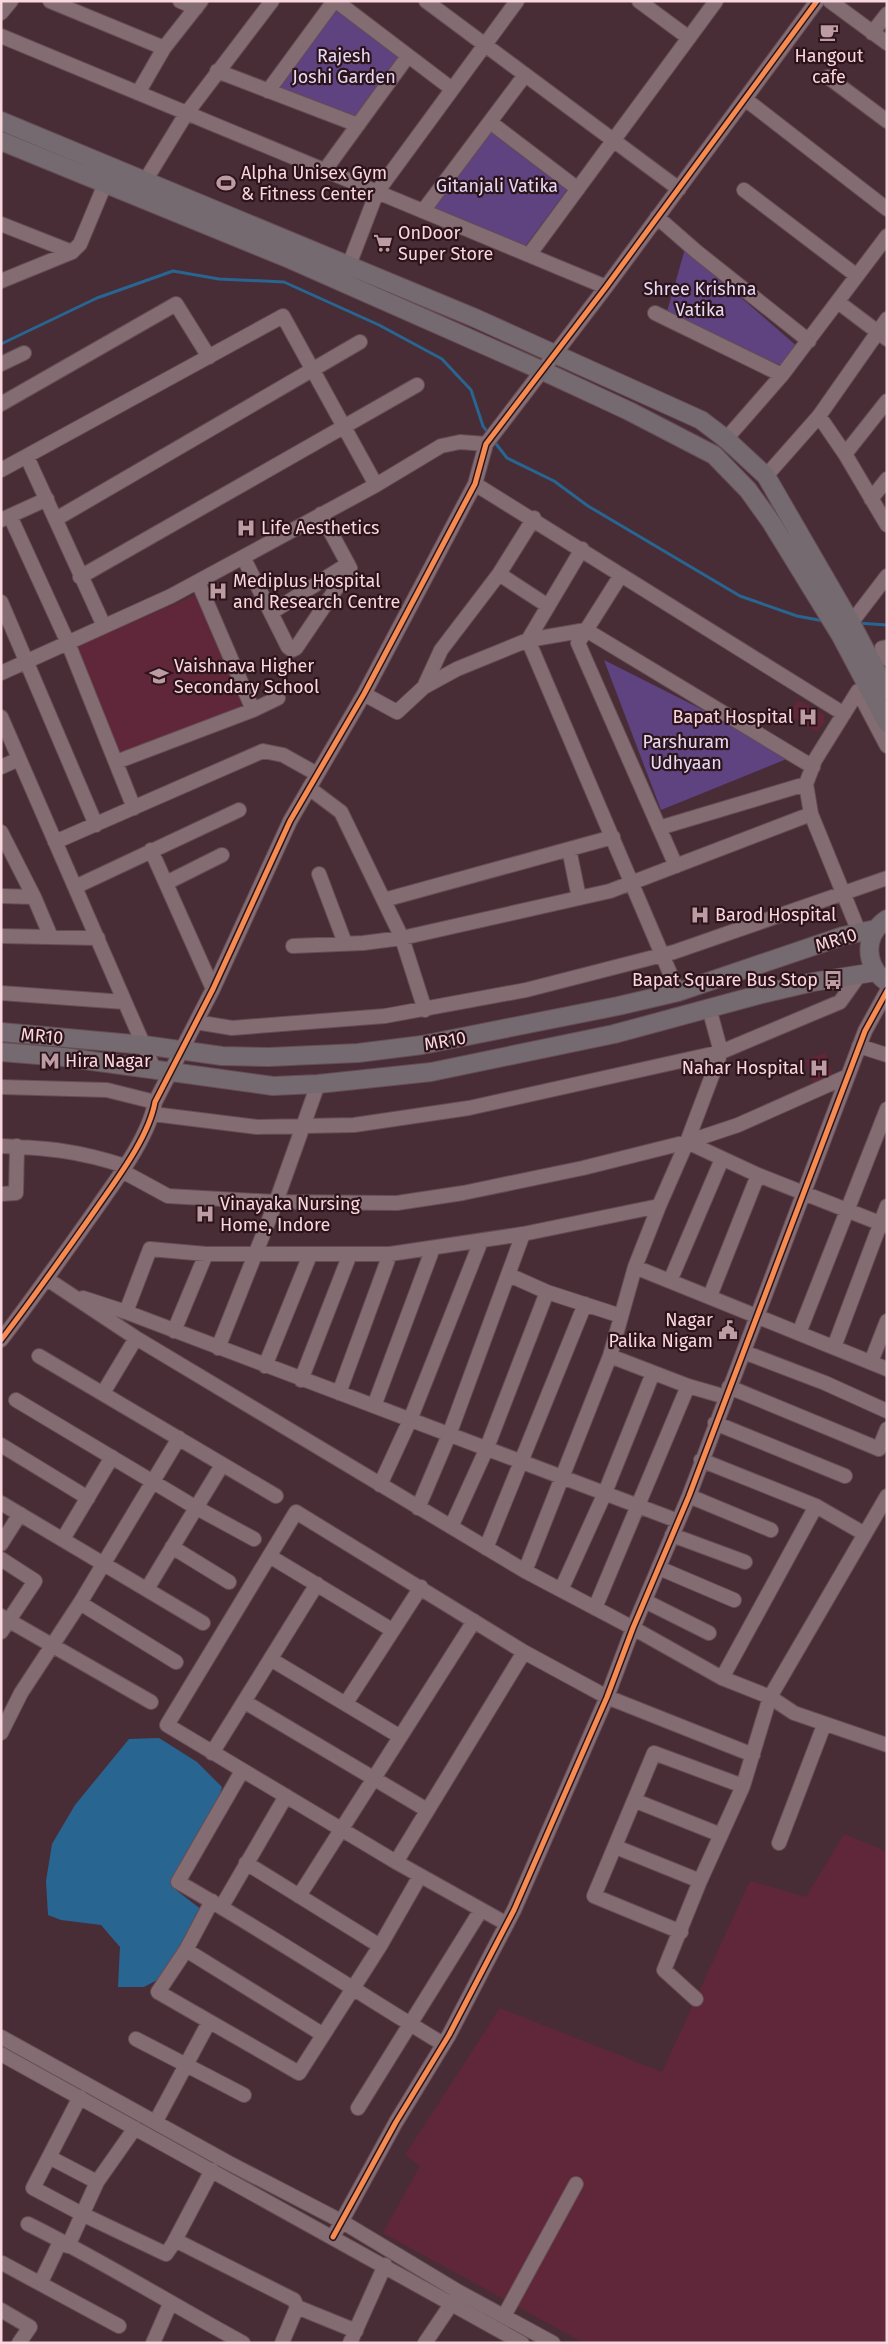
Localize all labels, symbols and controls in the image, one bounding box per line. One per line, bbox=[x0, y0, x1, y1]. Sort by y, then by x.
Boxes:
cafe icon: Hangout cafe bbox=[818, 21, 840, 43]
park label: Rajesh Joshi Garden bbox=[292, 45, 396, 88]
place label: Hangout cafe bbox=[794, 45, 864, 88]
place label: Alpha Unisex Gym & Fitness Center bbox=[241, 162, 387, 205]
sports icon: Alpha Unisex Gym & Fitness Center bbox=[215, 172, 237, 194]
park label: Gitanjali Vatika bbox=[436, 175, 558, 197]
place label: OnDoor Super Store bbox=[398, 222, 493, 265]
supermarket icon: OnDoor Super Store bbox=[372, 232, 394, 254]
park label: Shree Krishna Vatika bbox=[643, 278, 757, 321]
hospital icon: Life Aesthetics bbox=[235, 517, 257, 539]
place label: Life Aesthetics bbox=[261, 517, 379, 539]
place label: Mediplus Hospital and Research Centre bbox=[233, 570, 400, 613]
hospital icon: Mediplus Hospital and Research Centre bbox=[207, 580, 229, 602]
place label: Vaishnava Higher Secondary School bbox=[174, 655, 319, 698]
school or university icon: Vaishnava Higher Secondary School bbox=[148, 665, 170, 687]
place label: Bapat Hospital bbox=[673, 706, 793, 728]
hospital icon: Bapat Hospital bbox=[797, 706, 819, 728]
park label: Parshuram Udhyaan bbox=[643, 731, 729, 774]
hospital icon: Barod Hospital bbox=[689, 904, 711, 926]
place label: Barod Hospital bbox=[715, 904, 836, 926]
street label: MR10 bbox=[812, 923, 860, 957]
place label: Bapat Square Bus Stop bbox=[632, 969, 818, 991]
bus stop icon: Bapat Square Bus Stop bbox=[822, 969, 844, 991]
street label: MR10 bbox=[20, 1023, 64, 1049]
street label: MR10 bbox=[422, 1026, 468, 1056]
metro station icon: Hira Nagar bbox=[39, 1050, 61, 1072]
place label: Hira Nagar bbox=[65, 1050, 151, 1072]
place label: Nahar Hospital bbox=[682, 1057, 804, 1079]
hospital icon: Nahar Hospital bbox=[808, 1057, 830, 1079]
place label: Vinayaka Nursing Home, Indore bbox=[220, 1193, 360, 1236]
hospital icon: Vinayaka Nursing Home, Indore bbox=[194, 1203, 216, 1225]
place label: Nagar Palika Nigam bbox=[608, 1309, 713, 1352]
public building icon: Nagar Palika Nigam bbox=[717, 1319, 739, 1341]

